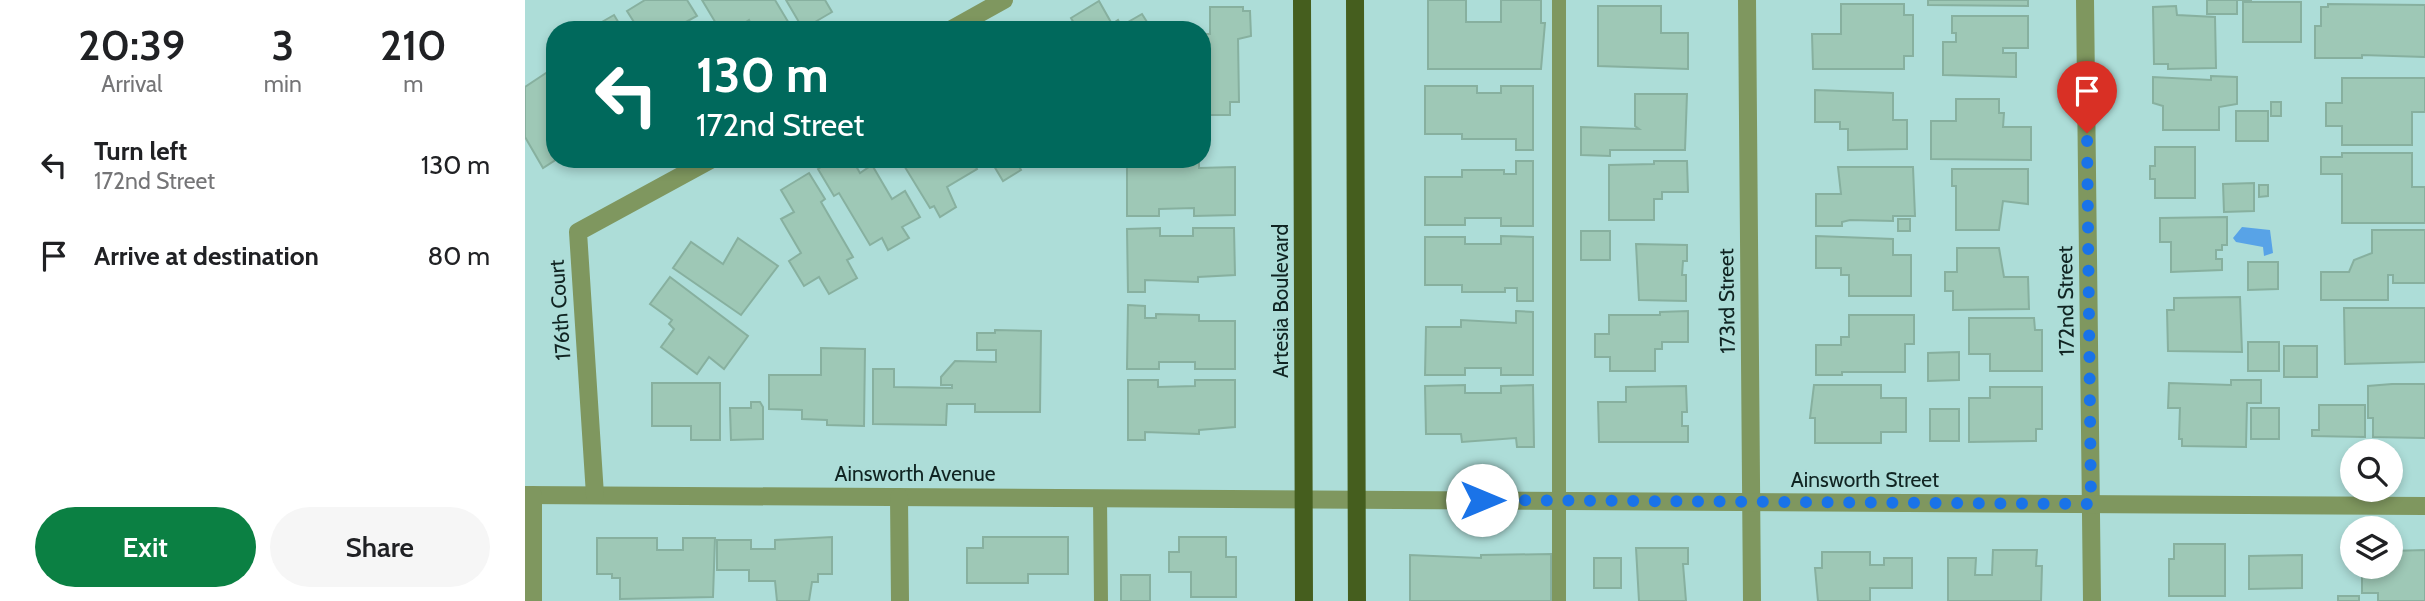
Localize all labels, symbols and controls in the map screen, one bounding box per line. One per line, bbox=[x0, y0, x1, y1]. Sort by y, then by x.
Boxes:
text: 20:39 bbox=[78, 19, 185, 71]
text: 3 bbox=[271, 19, 294, 71]
text: 210 bbox=[380, 19, 447, 71]
text: 130 m bbox=[696, 45, 829, 104]
icon: left bbox=[581, 49, 672, 140]
pin bbox=[2057, 61, 2117, 133]
text: Arrival bbox=[101, 70, 163, 98]
text: min bbox=[264, 70, 302, 98]
text: m bbox=[403, 70, 423, 98]
icon: arrive bbox=[2068, 72, 2106, 110]
text: 172nd Street bbox=[696, 105, 864, 144]
text: Turn left bbox=[94, 135, 187, 167]
icon: left bbox=[35, 146, 73, 184]
text: 130 m bbox=[421, 149, 490, 181]
text: 172nd Street bbox=[94, 167, 215, 195]
street label: Artesia Boulevard bbox=[1268, 224, 1293, 378]
icon: arrive bbox=[35, 237, 73, 275]
text: Arrive at destination bbox=[94, 240, 319, 272]
text: 80 m bbox=[427, 240, 490, 272]
street label: 172nd Street bbox=[2052, 246, 2079, 356]
street label: 173rd Street bbox=[1713, 248, 1740, 354]
street label: 176th Court bbox=[544, 259, 575, 361]
map controls bbox=[2340, 439, 2403, 579]
button: search bbox=[2340, 439, 2403, 502]
street label: Ainsworth Avenue bbox=[835, 461, 996, 486]
position arrow bbox=[1445, 463, 1519, 537]
street label: Ainsworth Street bbox=[1791, 467, 1939, 492]
button: Exit bbox=[35, 507, 256, 587]
button: Share bbox=[270, 507, 490, 587]
button: layers bbox=[2340, 516, 2403, 579]

